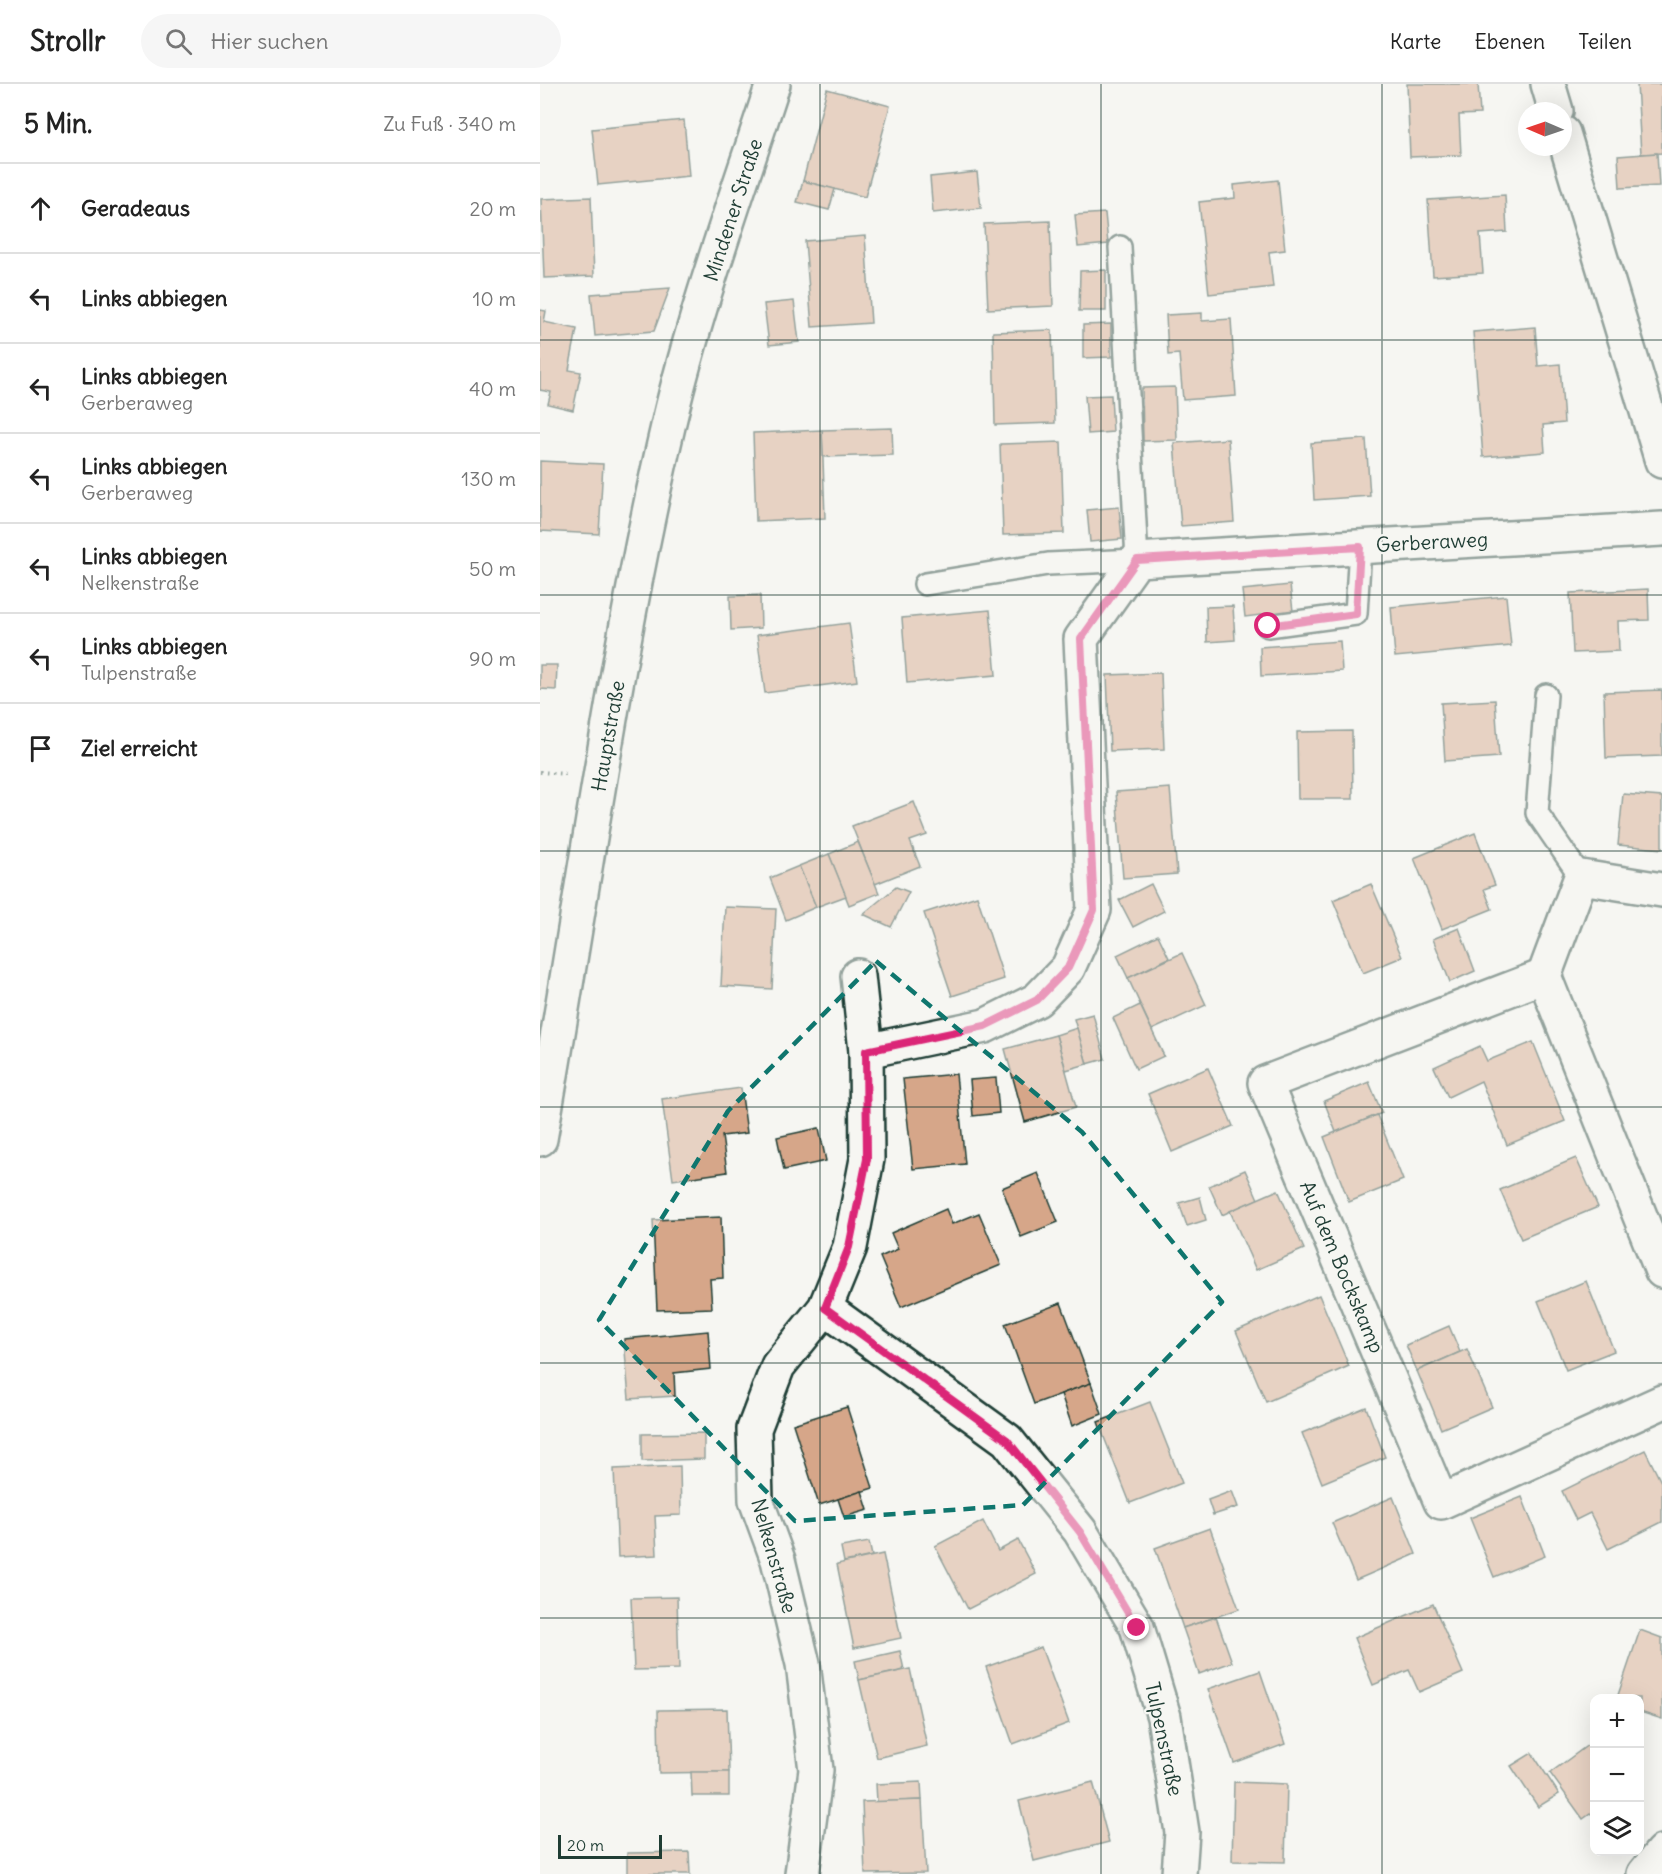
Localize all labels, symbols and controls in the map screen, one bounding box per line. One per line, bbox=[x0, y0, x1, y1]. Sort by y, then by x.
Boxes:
search box bbox=[141, 14, 561, 68]
text: Strollr bbox=[30, 23, 105, 59]
icon: search bbox=[162, 25, 195, 58]
text: Hier suchen bbox=[210, 27, 328, 55]
text: Karte bbox=[1390, 28, 1441, 55]
text: Ebenen bbox=[1474, 28, 1545, 55]
text: Teilen bbox=[1578, 28, 1632, 55]
north arrow bbox=[1518, 102, 1572, 156]
text: 5 Min. bbox=[24, 107, 92, 140]
text: Zu Fuß · 340 m bbox=[383, 111, 516, 136]
street label: Mindener Straße bbox=[698, 135, 767, 284]
icon: ahead bbox=[24, 192, 57, 225]
text: Geradeaus bbox=[81, 194, 190, 222]
text: 20 m bbox=[470, 196, 516, 221]
icon: left bbox=[24, 282, 57, 315]
text: Links abbiegen bbox=[81, 284, 228, 312]
text: 10 m bbox=[473, 286, 516, 311]
text: Links abbiegen bbox=[81, 362, 228, 390]
icon: left bbox=[24, 372, 57, 405]
text: 40 m bbox=[469, 376, 516, 401]
text: Gerberaweg bbox=[81, 390, 193, 415]
text: Links abbiegen bbox=[81, 452, 228, 480]
icon: left bbox=[24, 462, 57, 495]
text: 130 m bbox=[461, 466, 516, 491]
text: Gerberaweg bbox=[81, 480, 193, 505]
street label: Gerberaweg bbox=[1375, 526, 1489, 557]
text: Links abbiegen bbox=[81, 542, 228, 570]
icon: left bbox=[24, 552, 57, 585]
text: 50 m bbox=[469, 556, 516, 581]
text: Nelkenstraße bbox=[81, 570, 199, 595]
route start bbox=[1254, 612, 1280, 638]
text: Links abbiegen bbox=[81, 632, 228, 660]
icon: left bbox=[24, 642, 57, 675]
text: 90 m bbox=[469, 646, 516, 671]
text: Tulpenstraße bbox=[81, 660, 197, 685]
street label: Hauptstraße bbox=[585, 678, 630, 793]
icon: arrive bbox=[24, 732, 57, 765]
text: Ziel erreicht bbox=[81, 734, 198, 762]
street label: Auf dem Bockskamp bbox=[1295, 1177, 1390, 1357]
street label: Nelkenstraße bbox=[746, 1496, 803, 1616]
route end bbox=[1123, 1614, 1149, 1640]
street label: Tulpenstraße bbox=[1140, 1680, 1189, 1798]
map controls bbox=[1590, 1694, 1644, 1856]
button: + bbox=[1590, 1694, 1644, 1748]
button: − bbox=[1590, 1748, 1644, 1802]
button: layers bbox=[1590, 1802, 1644, 1856]
scale bar bbox=[558, 1832, 662, 1860]
text: 20 m bbox=[567, 1835, 604, 1855]

